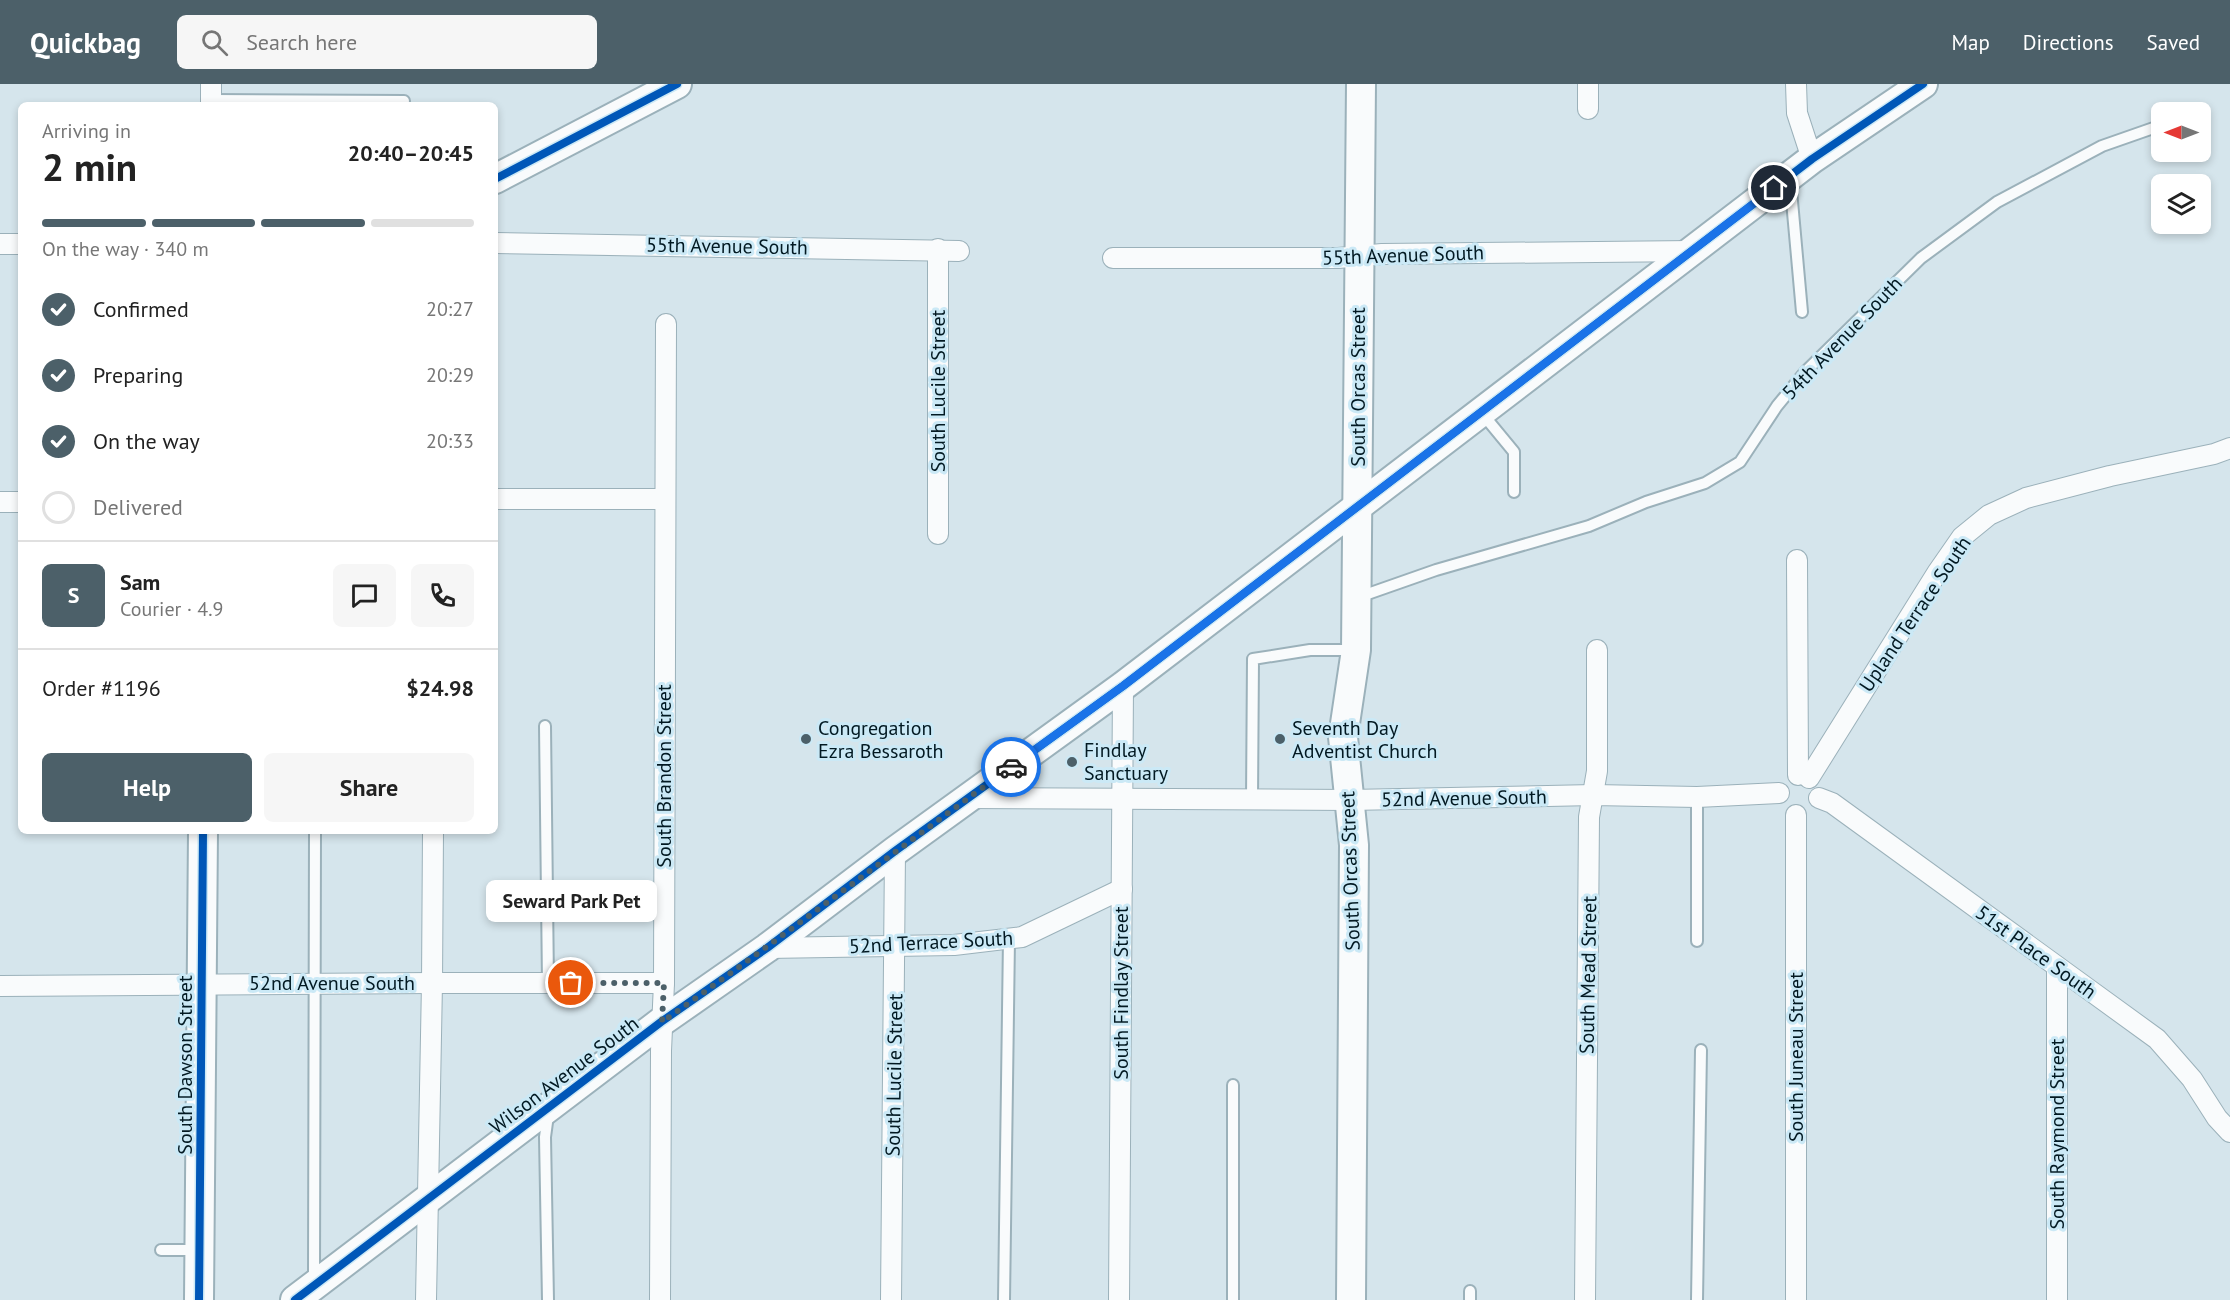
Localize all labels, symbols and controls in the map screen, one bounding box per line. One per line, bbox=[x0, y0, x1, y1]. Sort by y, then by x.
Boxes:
search box bbox=[177, 15, 597, 69]
text: Quickbag bbox=[30, 24, 141, 61]
icon: search bbox=[198, 26, 231, 59]
text: Search here bbox=[246, 28, 357, 56]
text: Map bbox=[1951, 29, 1990, 56]
text: Directions bbox=[2023, 29, 2114, 56]
text: Saved bbox=[2147, 29, 2200, 56]
north arrow bbox=[2151, 102, 2211, 162]
map controls bbox=[2151, 102, 2211, 234]
text: Arriving in bbox=[42, 118, 131, 144]
text: 20:40–20:45 bbox=[348, 139, 474, 167]
text: 2 min bbox=[42, 141, 137, 192]
pin bbox=[1748, 162, 1799, 213]
icon: home bbox=[1757, 171, 1790, 204]
button: layers bbox=[2151, 174, 2211, 234]
street label: 55th Avenue South bbox=[646, 232, 808, 260]
text: On the way · 340 m bbox=[42, 236, 209, 262]
street label: 55th Avenue South bbox=[1322, 239, 1484, 271]
street label: 54th Avenue South bbox=[1776, 271, 1908, 405]
icon: check bbox=[42, 293, 75, 326]
text: Confirmed bbox=[93, 295, 189, 323]
text: 20:27 bbox=[426, 296, 474, 322]
street label: South Orcas Street bbox=[1345, 307, 1371, 467]
street label: South Lucile Street bbox=[925, 309, 951, 472]
icon: check bbox=[42, 359, 75, 392]
text: Preparing bbox=[93, 361, 183, 389]
text: 20:29 bbox=[426, 362, 474, 388]
icon: check bbox=[42, 425, 75, 458]
text: On the way bbox=[93, 427, 200, 455]
text: 20:33 bbox=[426, 428, 474, 454]
text: Delivered bbox=[93, 493, 183, 521]
street label: Upland Terrace South bbox=[1853, 531, 1977, 697]
button: chat bbox=[333, 564, 396, 627]
button: phone bbox=[411, 564, 474, 627]
text: Sam bbox=[120, 568, 160, 596]
text: S bbox=[68, 581, 79, 609]
text: Courier · 4.9 bbox=[120, 596, 223, 622]
text: Order #1196 bbox=[42, 674, 161, 702]
text: $24.98 bbox=[406, 674, 474, 702]
street label: South Brandon Street bbox=[651, 684, 677, 868]
place label: Congregation Ezra Bessaroth bbox=[818, 715, 944, 764]
place label: Seventh Day Adventist Church bbox=[1292, 715, 1438, 764]
marker: Congregation Ezra Bessaroth bbox=[799, 732, 813, 746]
marker: Seventh Day Adventist Church bbox=[1273, 732, 1287, 746]
courier bbox=[981, 737, 1041, 797]
place label: Findlay Sanctuary bbox=[1084, 737, 1169, 786]
icon: car bbox=[995, 751, 1028, 784]
button: Help bbox=[42, 753, 252, 822]
button: Share bbox=[264, 753, 474, 822]
marker: Findlay Sanctuary bbox=[1065, 755, 1079, 769]
street label: 52nd Avenue South bbox=[1381, 784, 1547, 812]
street label: South Orcas Street bbox=[1334, 791, 1366, 951]
callout: Seward Park Pet bbox=[486, 881, 656, 923]
text: Seward Park Pet bbox=[503, 888, 640, 914]
street label: South Mead Street bbox=[1574, 895, 1602, 1054]
street label: 51st Place South bbox=[1970, 899, 2102, 1005]
street label: South Findlay Street bbox=[1108, 906, 1134, 1080]
street label: 52nd Terrace South bbox=[848, 925, 1014, 959]
pin bbox=[545, 957, 596, 1008]
icon: bag bbox=[554, 966, 587, 999]
street label: 52nd Avenue South bbox=[249, 970, 415, 996]
street label: South Juneau Street bbox=[1783, 972, 1809, 1142]
street label: South Dawson Street bbox=[172, 975, 198, 1155]
street label: South Lucile Street bbox=[880, 993, 908, 1157]
street label: Wilson Avenue South bbox=[484, 1010, 644, 1140]
street label: South Raymond Street bbox=[2044, 1038, 2070, 1230]

